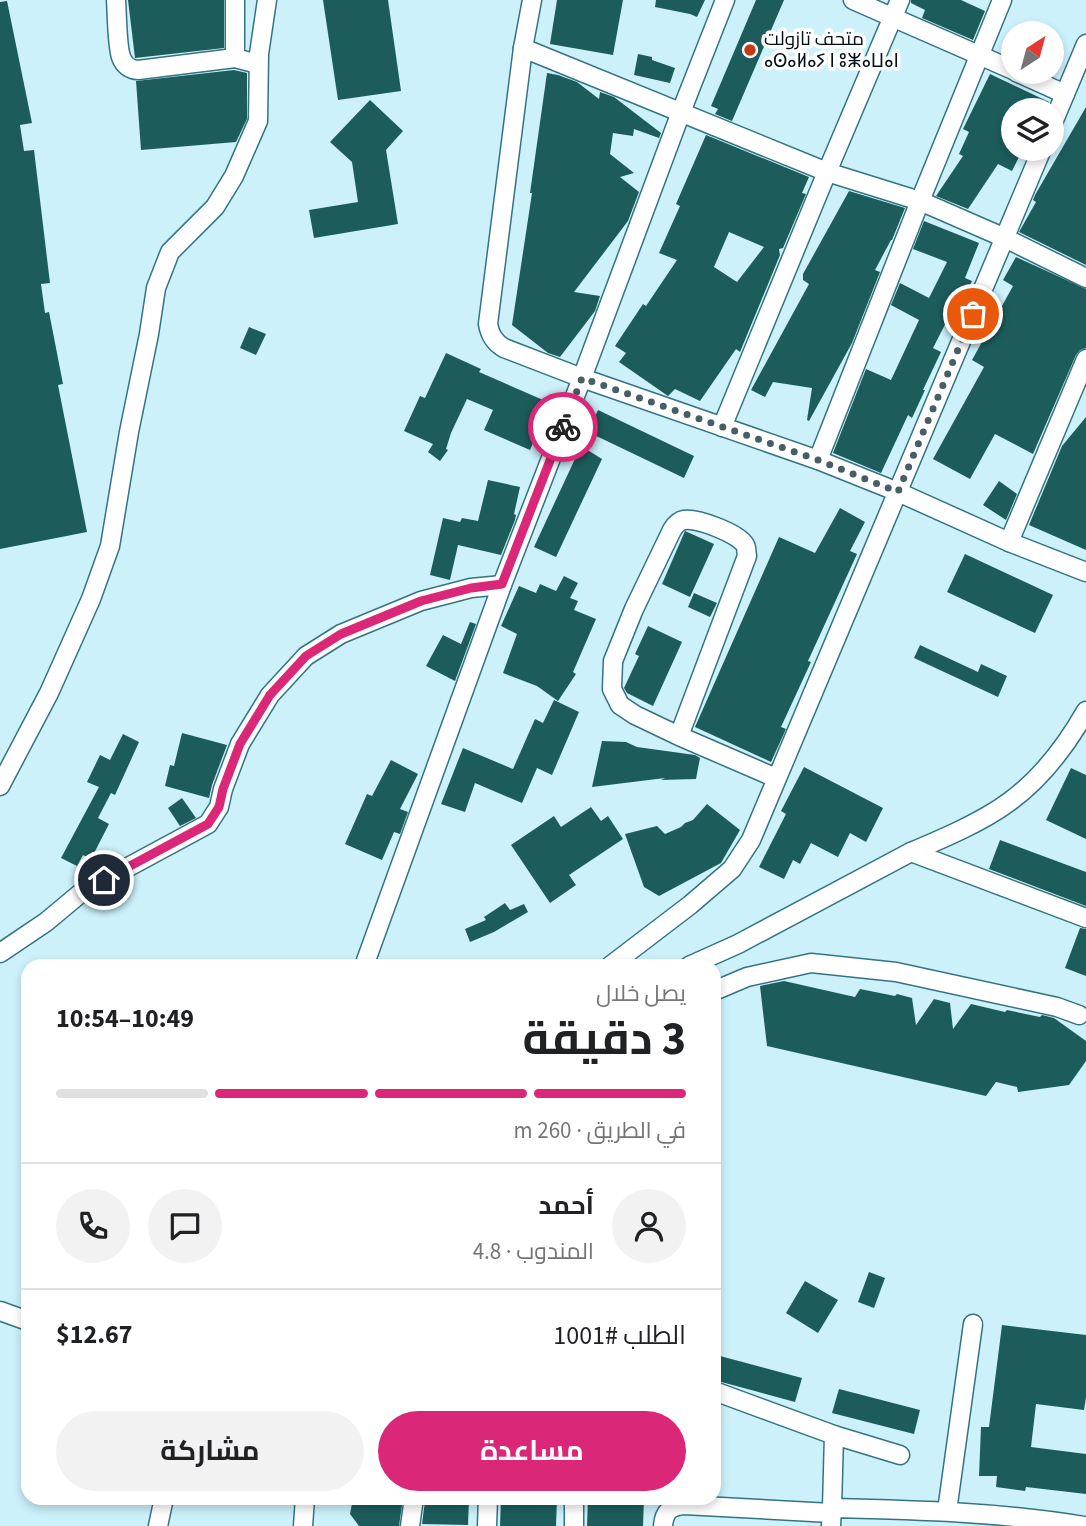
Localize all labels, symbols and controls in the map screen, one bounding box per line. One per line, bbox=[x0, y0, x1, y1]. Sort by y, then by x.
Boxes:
north arrow bbox=[1001, 21, 1064, 84]
map controls bbox=[1001, 21, 1064, 161]
place label: متحف تازولت ⴰⵙⴰⵍⴰⵢ ⵏ ⵓⵥⴰⵡⴰⵏ bbox=[764, 26, 899, 75]
marker: متحف تازولت ⴰⵙⴰⵍⴰⵢ ⵏ ⵓⵥⴰⵡⴰⵏ bbox=[742, 42, 758, 58]
button: layers bbox=[1001, 98, 1064, 161]
pin bbox=[943, 284, 1003, 344]
icon: bag bbox=[954, 295, 992, 333]
courier bbox=[528, 392, 598, 462]
icon: bike bbox=[544, 408, 582, 446]
pin bbox=[74, 850, 134, 910]
icon: home bbox=[85, 861, 123, 899]
text: يصل خلال bbox=[596, 977, 686, 1010]
text: 10:49–10:54 bbox=[56, 1000, 194, 1037]
text: 3 دقيقة bbox=[522, 1007, 686, 1072]
text: في الطريق · 260 m bbox=[514, 1114, 686, 1147]
text: أحمد bbox=[538, 1187, 594, 1224]
button: phone bbox=[56, 1189, 130, 1263]
button: chat bbox=[148, 1189, 222, 1263]
button: person bbox=[612, 1189, 686, 1263]
text: المندوب · 4.8 bbox=[473, 1235, 594, 1268]
text: $12.67 bbox=[56, 1316, 132, 1353]
text: الطلب #1001 bbox=[553, 1317, 686, 1354]
button: مشاركة bbox=[56, 1411, 364, 1491]
button: مساعدة bbox=[378, 1411, 686, 1491]

